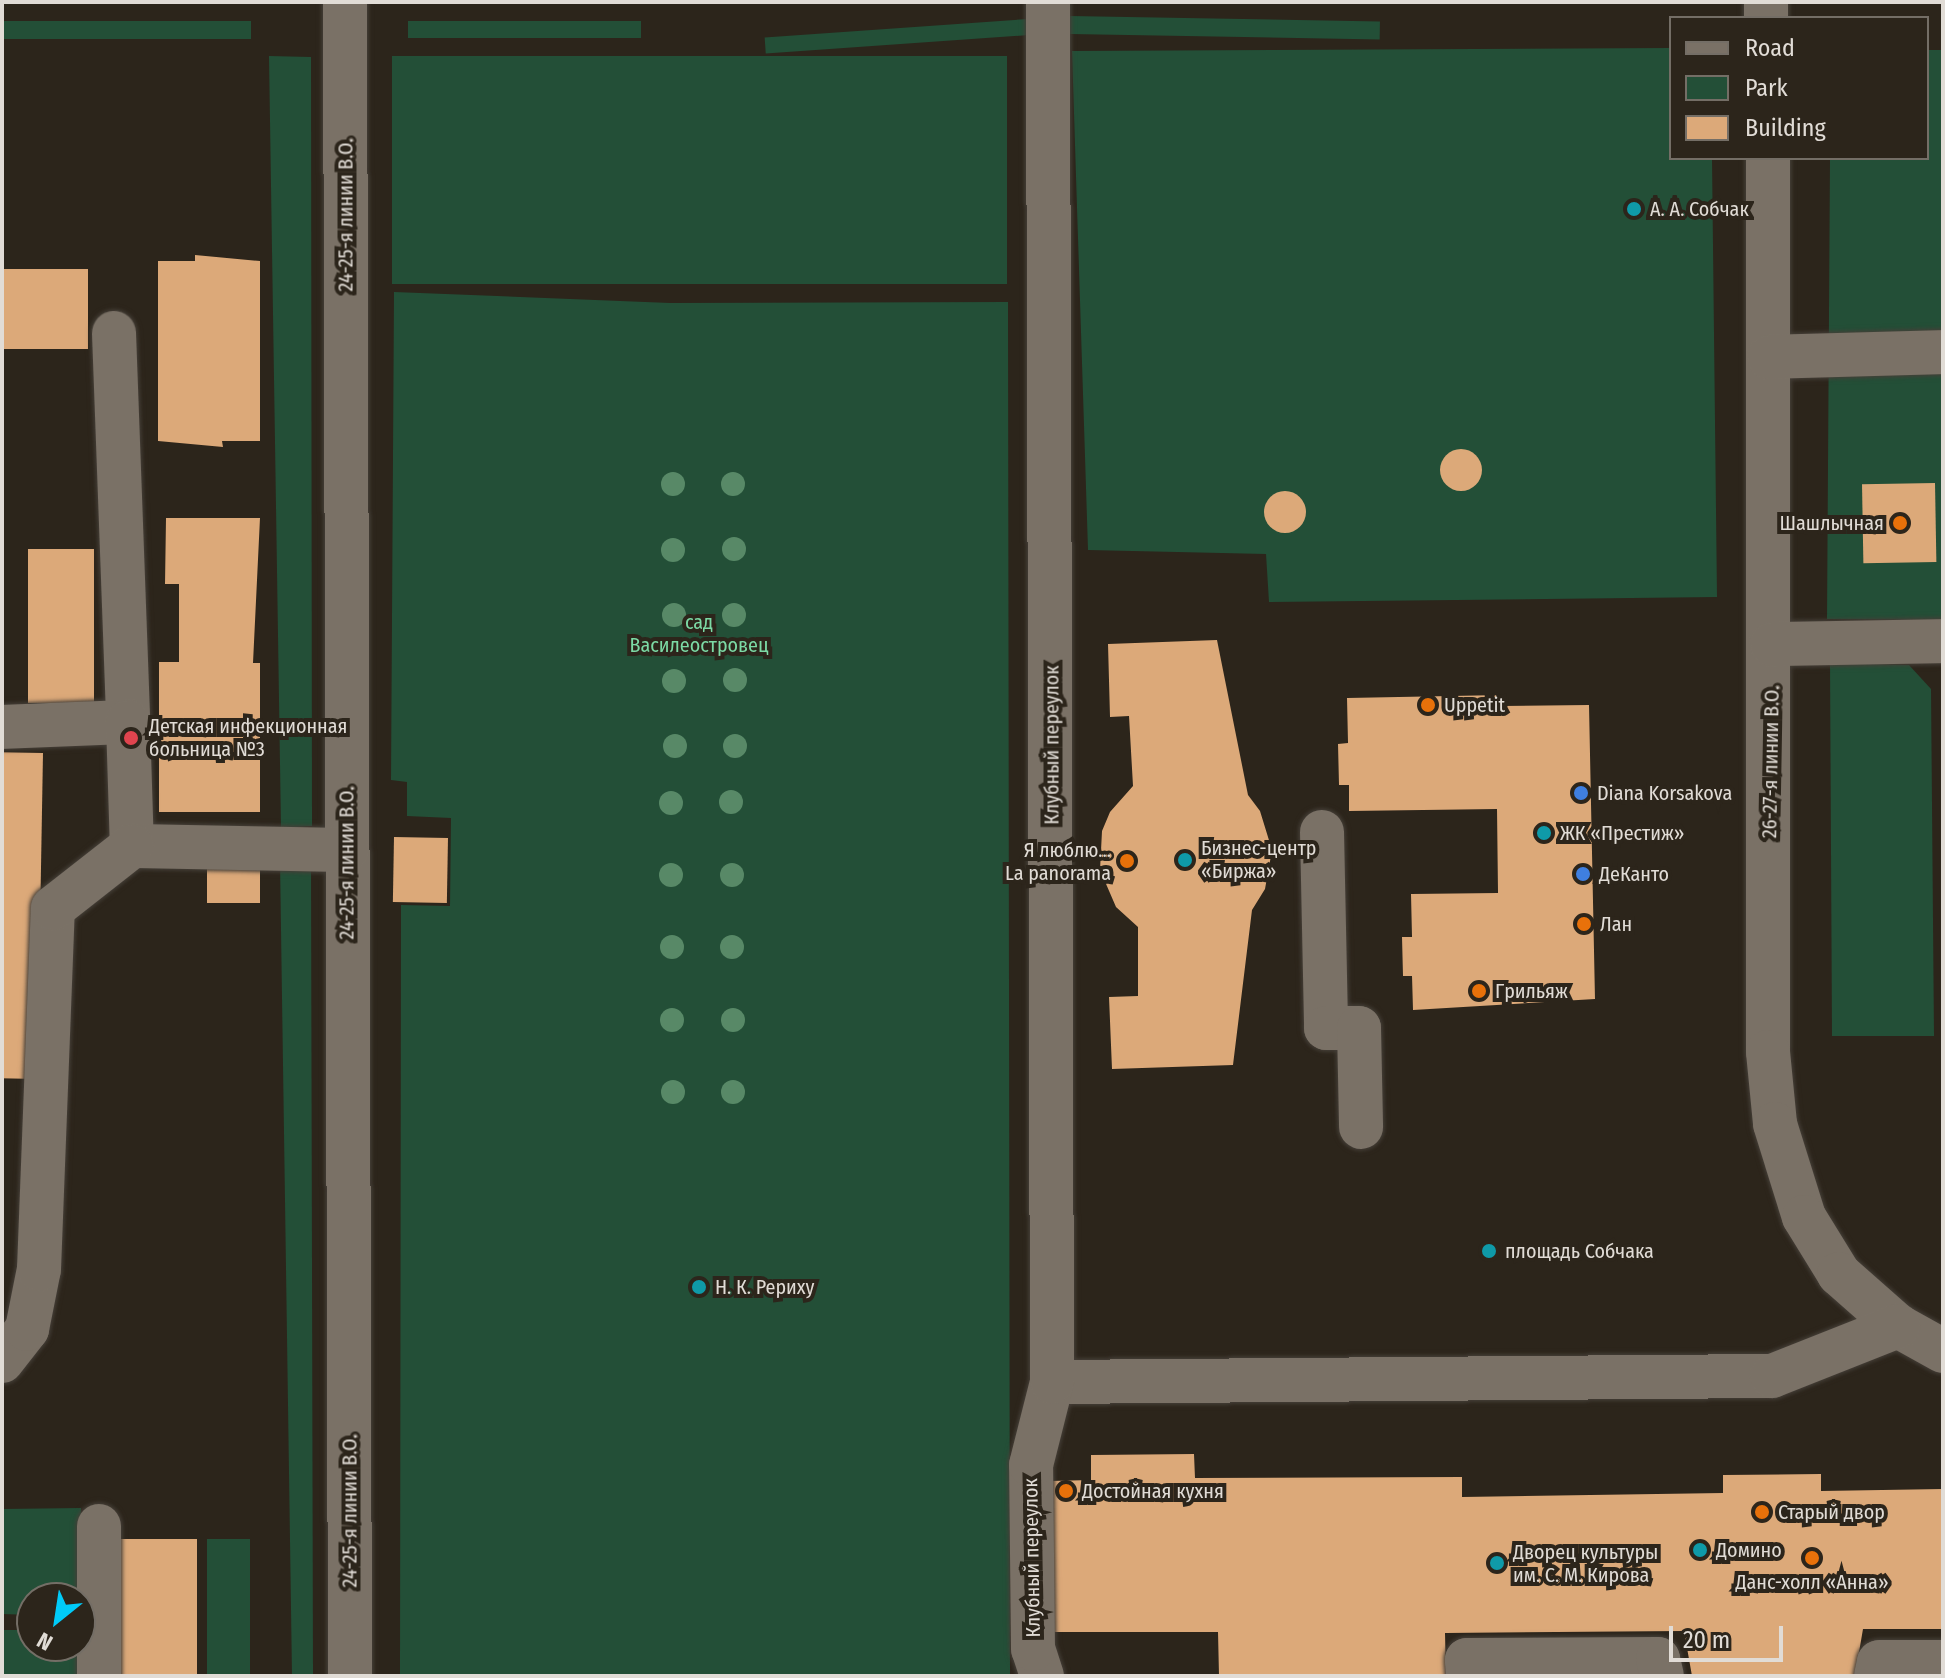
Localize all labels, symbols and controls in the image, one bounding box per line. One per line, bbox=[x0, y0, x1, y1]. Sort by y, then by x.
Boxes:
legend bbox=[1669, 16, 1929, 160]
text: Road bbox=[1745, 34, 1795, 62]
text: Park bbox=[1745, 74, 1788, 102]
text: Building bbox=[1745, 114, 1826, 142]
street label: 24-25-я линии В.О. bbox=[334, 138, 358, 292]
place label: А. А. Собчак bbox=[1650, 197, 1749, 221]
marker: А. А. Собчак bbox=[1625, 200, 1643, 218]
place label: Шашлычная bbox=[1780, 511, 1884, 535]
marker: Шашлычная bbox=[1891, 514, 1909, 532]
park label: сад Василеостровец bbox=[630, 610, 768, 657]
street label: Клубный переулок bbox=[1040, 665, 1064, 825]
street label: 26-27-я линии В.О. bbox=[1758, 686, 1784, 838]
place label: Uppetit bbox=[1444, 693, 1505, 717]
marker: Uppetit bbox=[1419, 696, 1437, 714]
place label: Детская инфекционная больница №3 bbox=[149, 714, 347, 761]
marker: Детская инфекционная больница №3 bbox=[120, 727, 142, 749]
place label: Diana Korsakova bbox=[1597, 781, 1732, 805]
marker: Diana Korsakova bbox=[1572, 784, 1590, 802]
street label: 24-25-я линии В.О. bbox=[335, 786, 359, 940]
place label: ЖК «Престиж» bbox=[1560, 821, 1684, 845]
marker: ЖК «Престиж» bbox=[1535, 824, 1553, 842]
place label: Бизнес-центр «Биржа» bbox=[1201, 836, 1316, 883]
place label: Я люблю… La panorama bbox=[1005, 838, 1111, 885]
marker: Бизнес-центр «Биржа» bbox=[1176, 851, 1194, 869]
marker: Я люблю… La panorama bbox=[1118, 852, 1136, 870]
place label: ДеКанто bbox=[1599, 862, 1669, 886]
marker: ДеКанто bbox=[1574, 865, 1592, 883]
place label: Лан bbox=[1600, 912, 1632, 936]
marker: Лан bbox=[1575, 915, 1593, 933]
place label: Грильяж bbox=[1495, 979, 1568, 1003]
marker: Грильяж bbox=[1470, 982, 1488, 1000]
place label: площадь Собчака bbox=[1505, 1239, 1654, 1263]
marker: площадь Собчака bbox=[1480, 1242, 1498, 1260]
place label: Н. К. Рериху bbox=[715, 1275, 814, 1299]
marker: Н. К. Рериху bbox=[690, 1278, 708, 1296]
street label: 24-25-я линии В.О. bbox=[338, 1434, 362, 1588]
street label: Клубный переулок bbox=[1019, 1478, 1045, 1638]
place label: Достойная кухня bbox=[1082, 1479, 1224, 1503]
marker: Достойная кухня bbox=[1057, 1482, 1075, 1500]
place label: Старый двор bbox=[1778, 1500, 1885, 1524]
marker: Старый двор bbox=[1753, 1503, 1771, 1521]
place label: Домино bbox=[1716, 1538, 1782, 1562]
place label: Дворец культуры им. С. М. Кирова bbox=[1513, 1540, 1658, 1587]
marker: Домино bbox=[1691, 1541, 1709, 1559]
marker: Данс-холл «Анна» bbox=[1803, 1549, 1821, 1567]
marker: Дворец культуры им. С. М. Кирова bbox=[1488, 1554, 1506, 1572]
place label: Данс-холл «Анна» bbox=[1735, 1570, 1889, 1594]
north arrow bbox=[16, 1582, 96, 1662]
scale bar bbox=[1673, 1610, 1787, 1660]
text: N bbox=[32, 1626, 57, 1656]
text: 20 m bbox=[1683, 1626, 1730, 1654]

